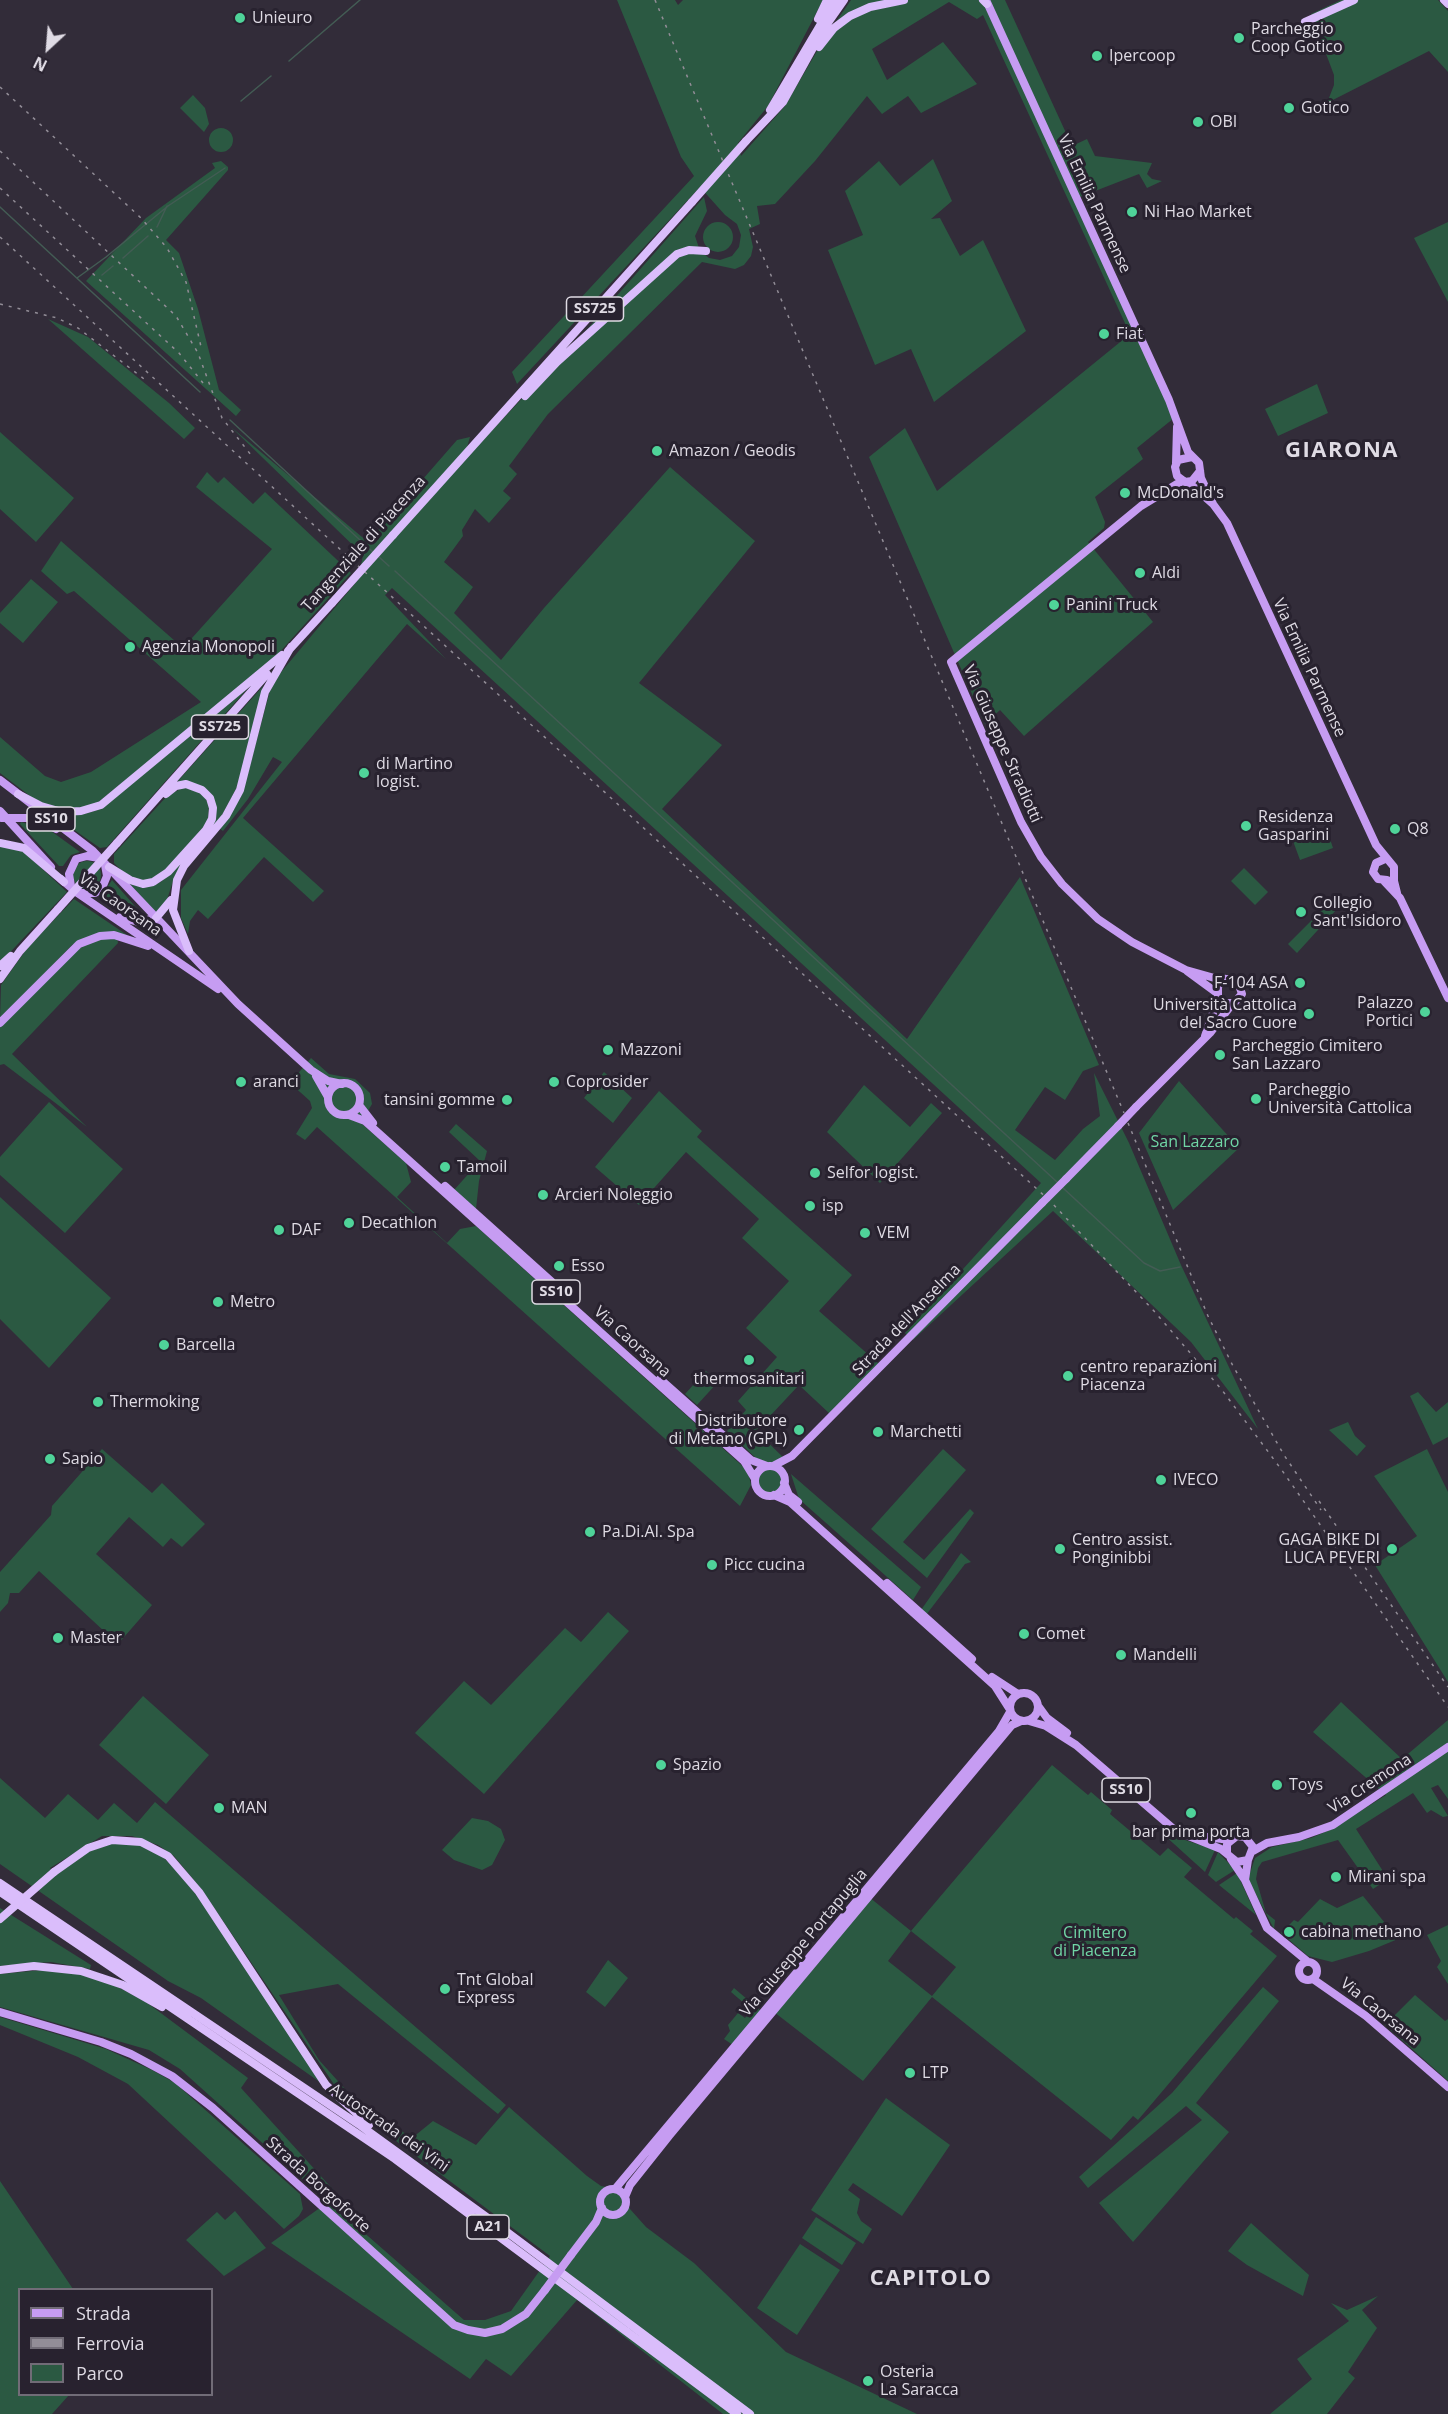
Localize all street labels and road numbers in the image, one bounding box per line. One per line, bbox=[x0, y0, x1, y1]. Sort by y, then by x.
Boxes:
street label: Via Emilia Parmense bbox=[1053, 132, 1135, 276]
road number: SS725 bbox=[566, 297, 624, 321]
street label: Tangenziale di Piacenza bbox=[298, 472, 430, 616]
street label: Via Emilia Parmense bbox=[1268, 596, 1350, 740]
street label: Via Giuseppe Stradiotti bbox=[959, 662, 1045, 826]
road number: SS725 bbox=[192, 715, 248, 739]
road number: SS10 bbox=[27, 807, 75, 831]
street label: Via Caorsana bbox=[75, 869, 165, 941]
street label: Strada dell'Anselma bbox=[849, 1260, 965, 1380]
road number: SS10 bbox=[532, 1280, 580, 1304]
street label: Via Caorsana bbox=[590, 1302, 674, 1382]
street label: Via Cremona bbox=[1325, 1750, 1415, 1818]
road number: SS10 bbox=[1102, 1778, 1150, 1802]
street label: Via Giuseppe Portapuglia bbox=[737, 1865, 871, 2021]
street label: Via Caorsana bbox=[1336, 1974, 1424, 2050]
street label: Autostrada dei Vini bbox=[326, 2080, 452, 2176]
street label: Strada Borgoforte bbox=[262, 2133, 374, 2237]
road number: A21 bbox=[467, 2215, 509, 2239]

